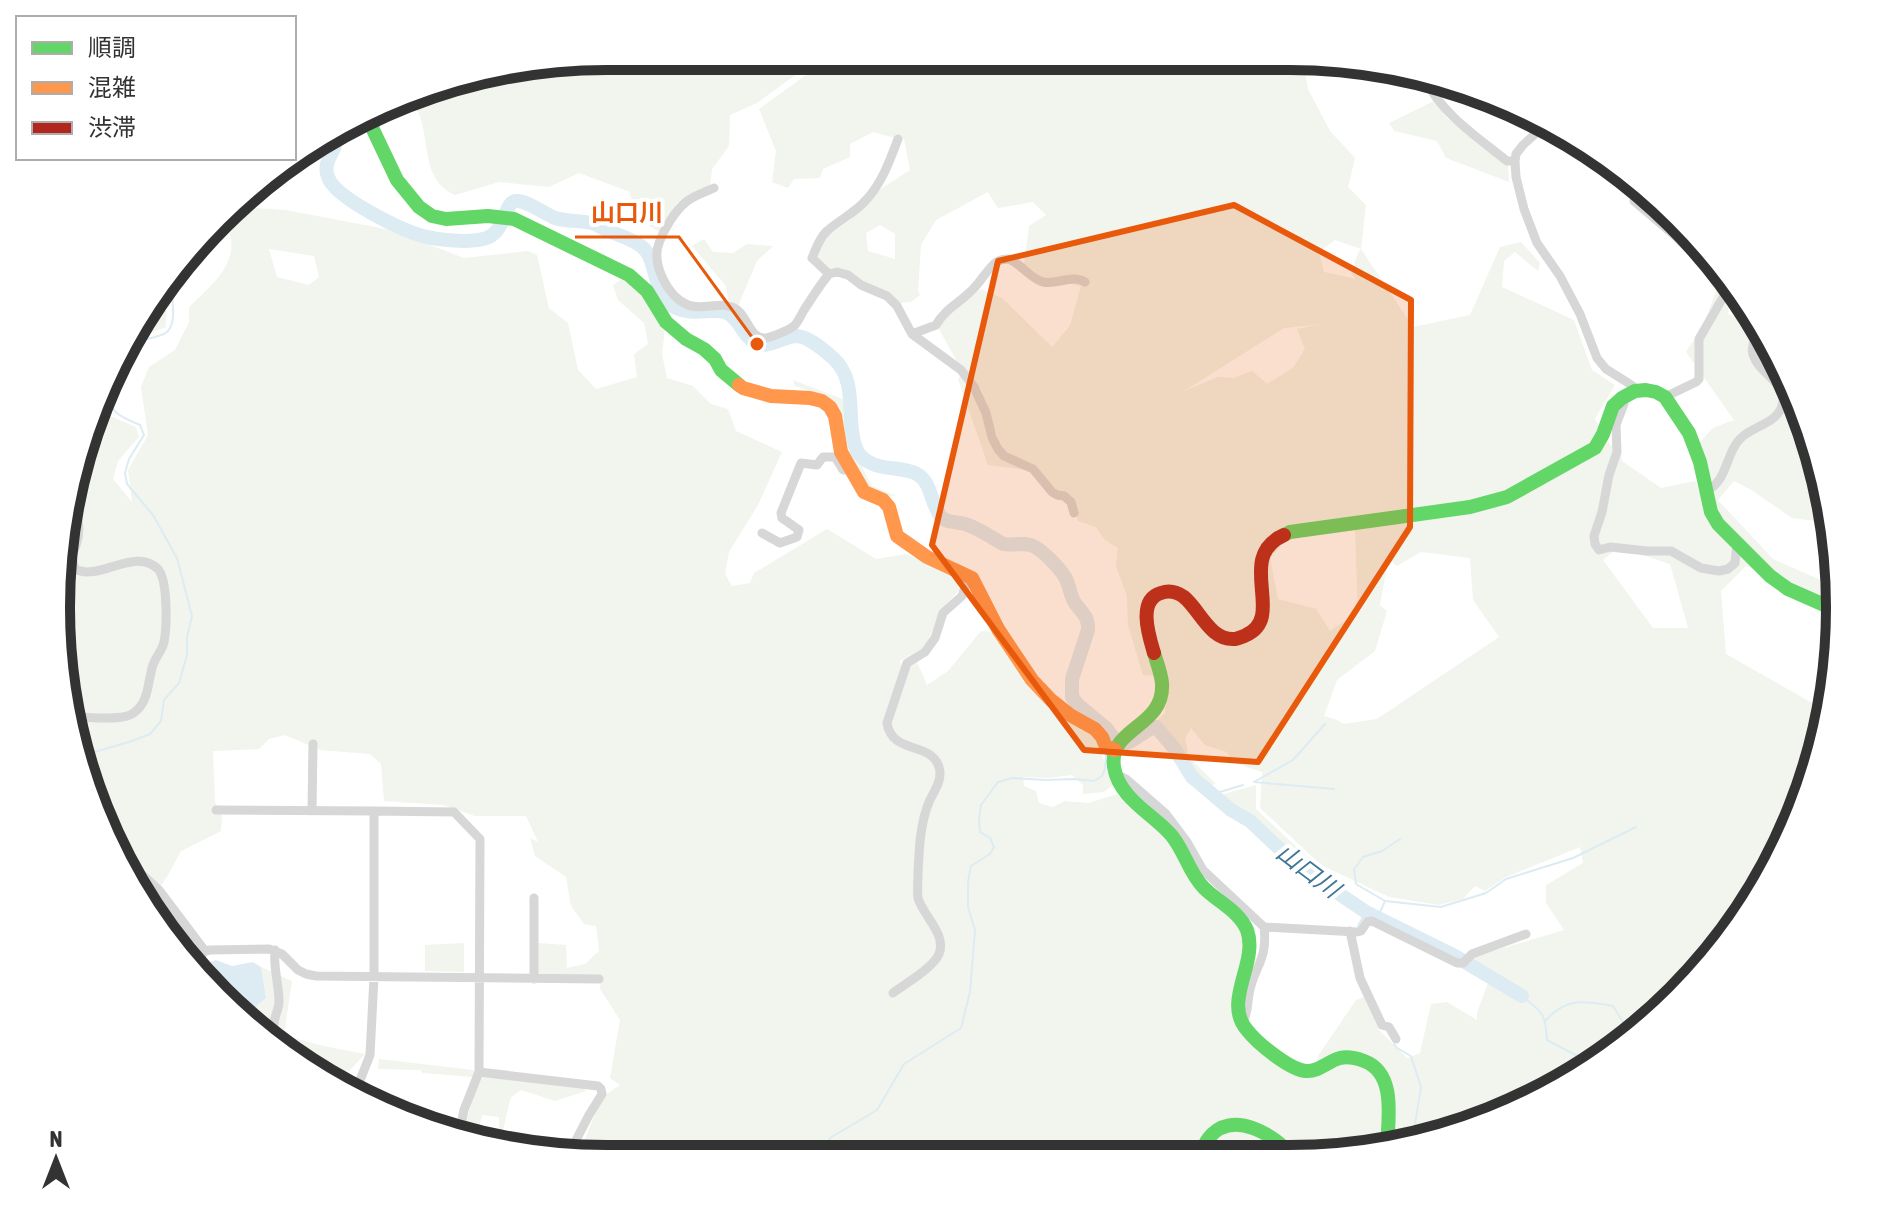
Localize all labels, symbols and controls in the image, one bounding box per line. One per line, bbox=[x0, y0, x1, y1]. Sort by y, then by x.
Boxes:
legend bbox=[16, 16, 296, 160]
text: 順調 bbox=[88, 34, 136, 61]
text: 混雑 bbox=[88, 74, 136, 101]
text: 渋滞 bbox=[88, 114, 136, 141]
callout: 山口川 bbox=[575, 189, 679, 237]
text: 山口川 bbox=[591, 199, 663, 226]
water label: 山口川 bbox=[1271, 838, 1348, 905]
north arrow bbox=[16, 1119, 96, 1199]
text: N bbox=[50, 1126, 62, 1152]

